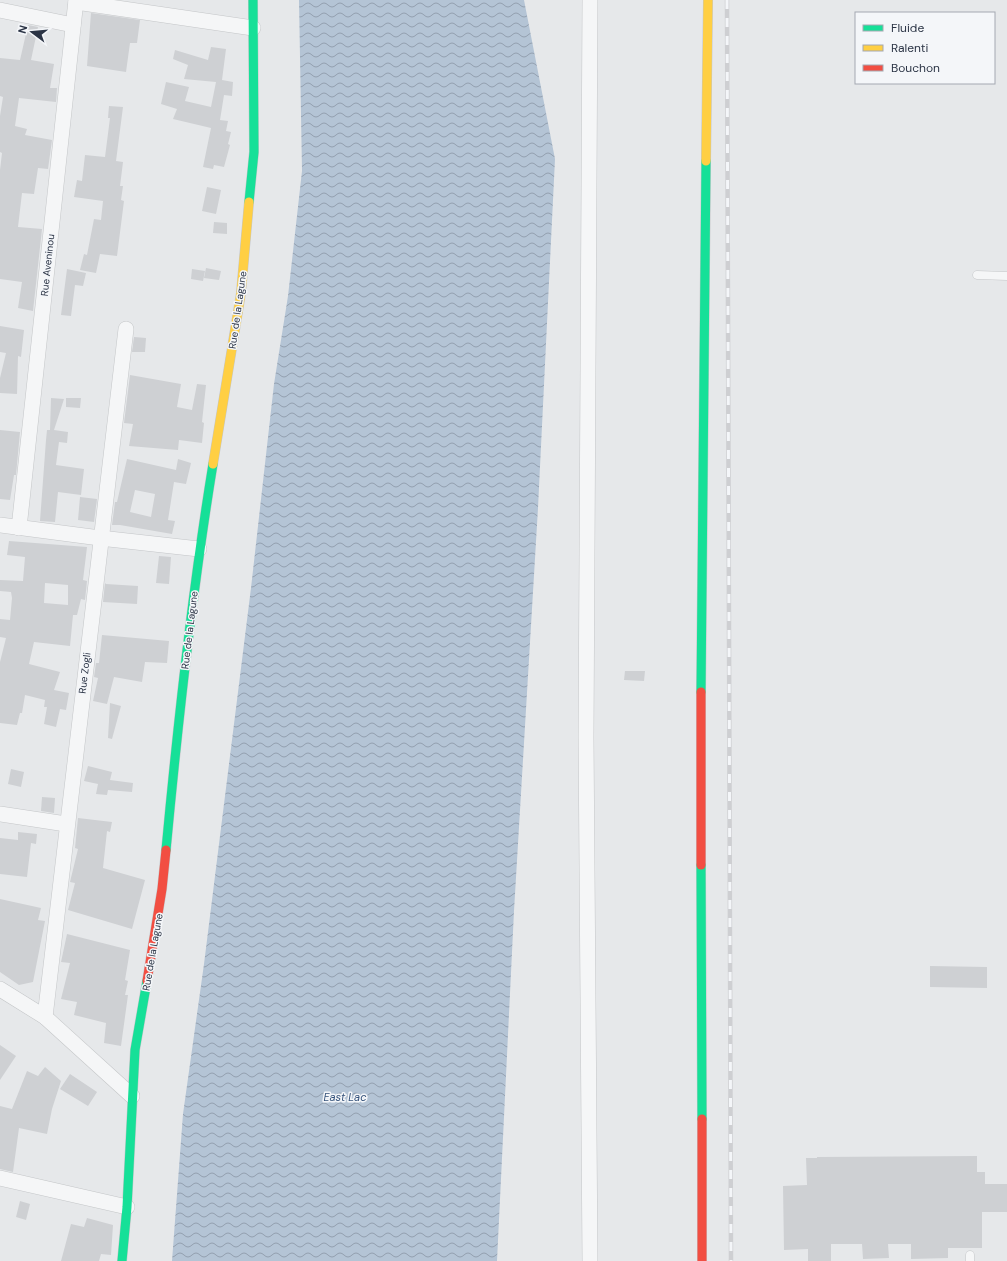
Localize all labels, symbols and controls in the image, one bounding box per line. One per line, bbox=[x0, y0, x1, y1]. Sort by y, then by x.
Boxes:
north arrow bbox=[12, 12, 52, 52]
legend bbox=[855, 12, 995, 84]
text: Fluide bbox=[891, 20, 924, 36]
text: N bbox=[15, 23, 30, 35]
text: Ralenti bbox=[891, 40, 929, 56]
text: Bouchon bbox=[891, 60, 940, 76]
street label: Rue Aveninou bbox=[38, 233, 57, 297]
street label: Rue de la Lagune bbox=[226, 270, 249, 350]
street label: Rue de la Lagune bbox=[178, 590, 201, 670]
street label: Rue Zogli bbox=[76, 652, 93, 694]
street label: Rue de la Lagune bbox=[139, 912, 166, 992]
water label: East Lac bbox=[324, 1090, 367, 1104]

